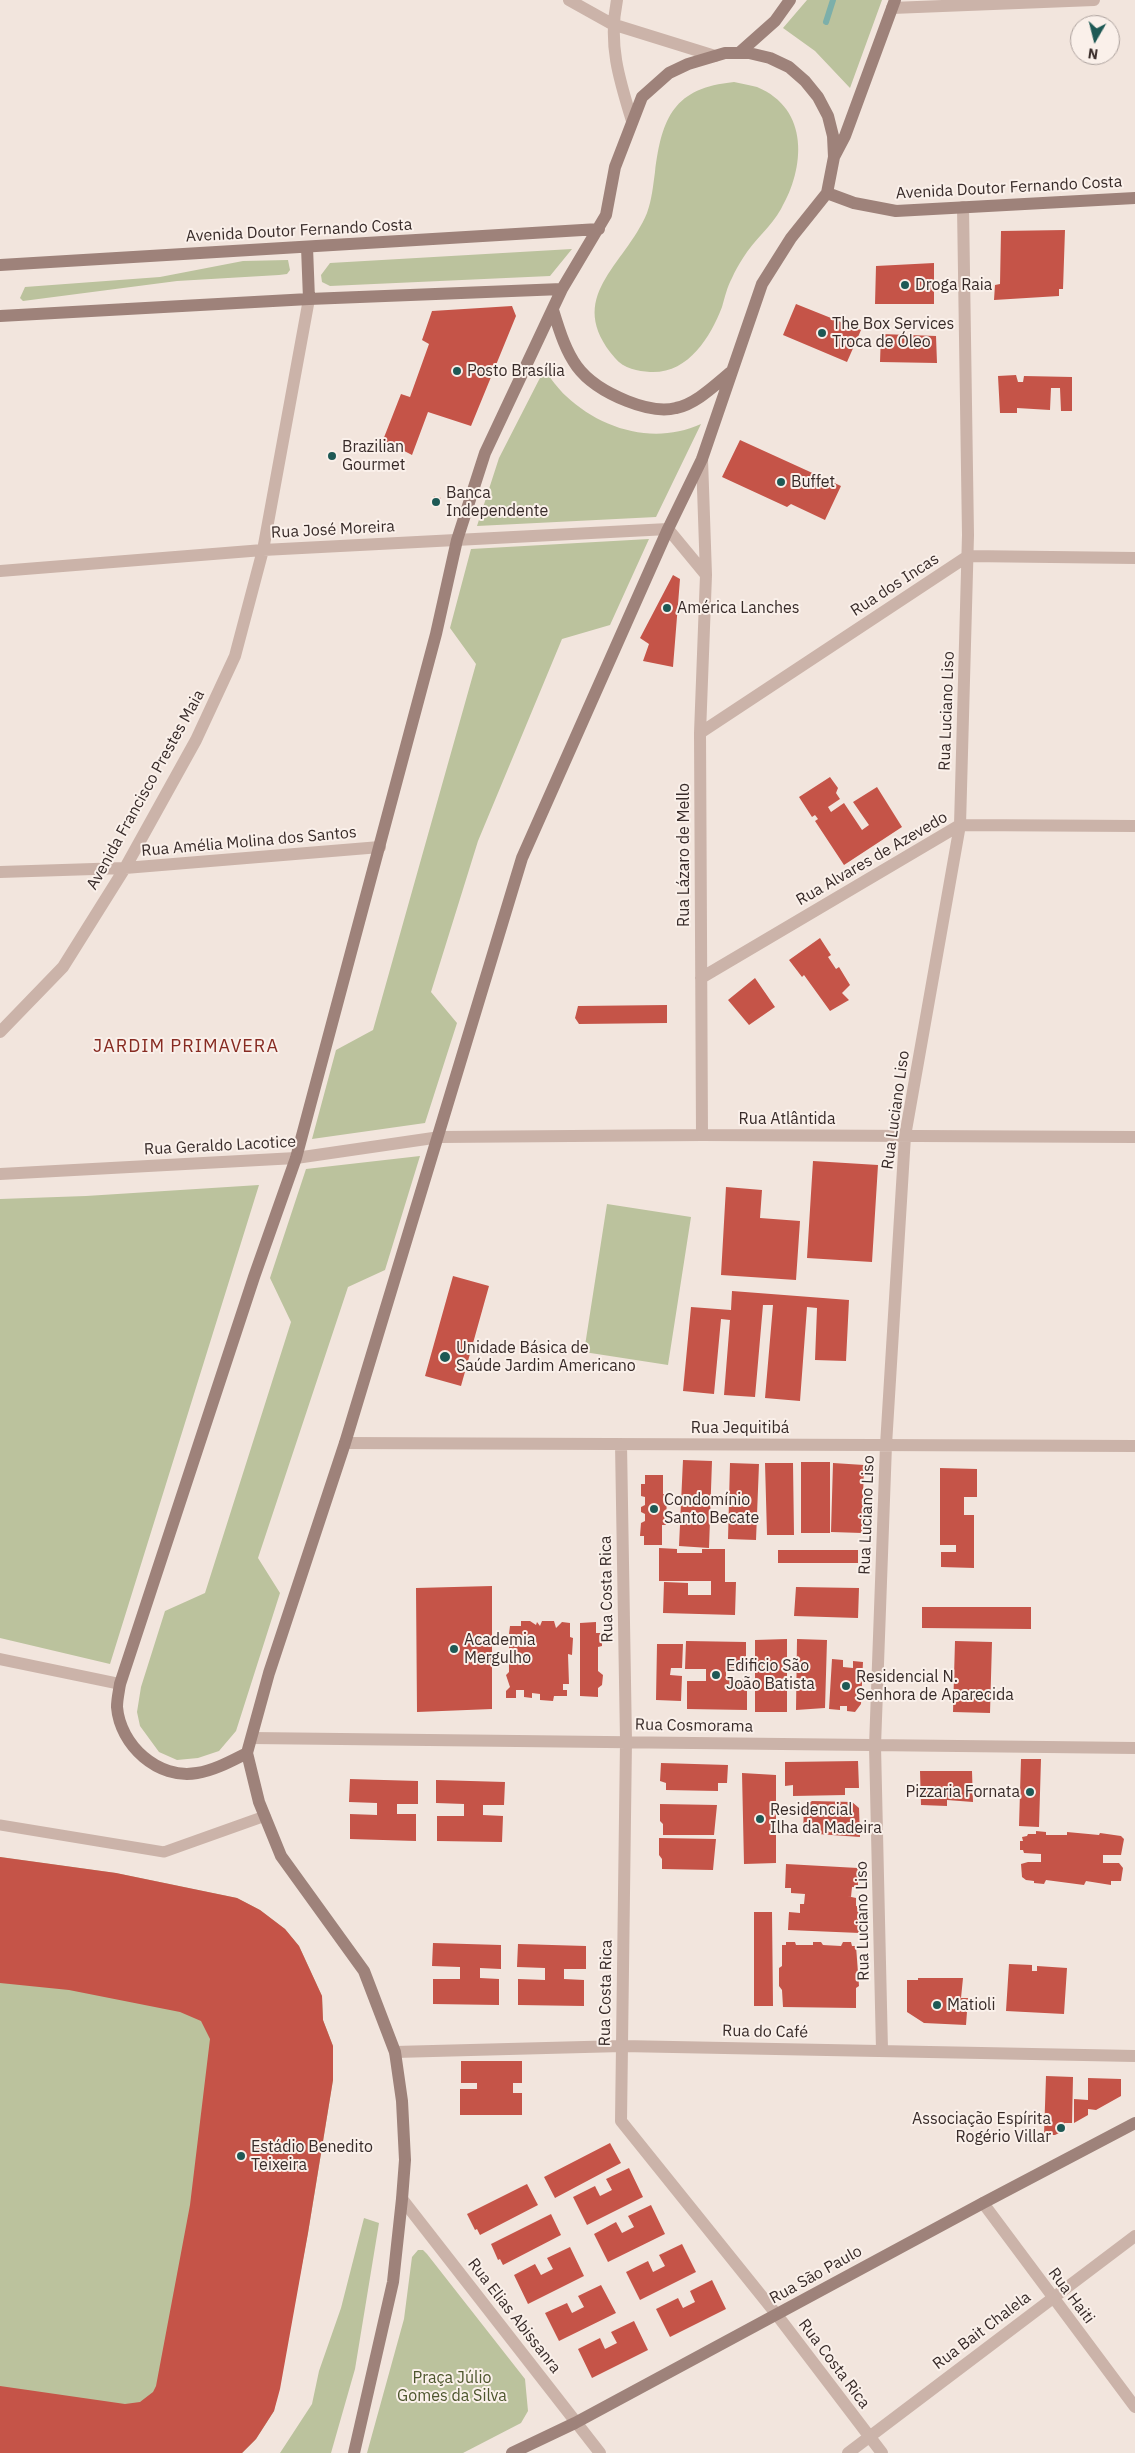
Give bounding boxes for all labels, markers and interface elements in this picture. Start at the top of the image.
north arrow [1070,15,1120,65]
text: N [1087,44,1099,63]
street label: Avenida Doutor Fernando Costa [895,172,1123,204]
street label: Avenida Doutor Fernando Costa [185,215,413,247]
place label: Droga Raia [915,275,992,295]
marker: Droga Raia [899,279,911,291]
place label: The Box Services Troca de Óleo [832,314,954,352]
marker: The Box Services Troca de Óleo [816,327,828,339]
place label: Posto Brasília [467,361,565,381]
marker: Posto Brasília [451,365,463,377]
place label: Brazilian Gourmet [342,437,405,475]
marker: Brazilian Gourmet [326,450,338,462]
place label: Buffet [791,472,835,492]
marker: Buffet [775,476,787,488]
place label: Banca Independente [446,483,548,521]
marker: Banca Independente [430,496,442,508]
street label: Rua José Moreira [271,517,395,543]
street label: Rua dos Incas [847,549,943,621]
place label: América Lanches [677,598,800,618]
marker: América Lanches [661,602,673,614]
street label: Rua Luciano Liso [935,651,959,771]
street label: Avenida Francisco Prestes Maia [83,687,209,893]
street label: Rua Lázaro de Mello [674,783,694,927]
street label: Rua Alvares de Azevedo [793,808,951,910]
street label: Rua Amélia Molina dos Santos [141,823,357,861]
district label: JARDIM PRIMAVERA [91,1036,281,1058]
street label: Rua Luciano Liso [878,1049,914,1171]
street label: Rua Atlântida [739,1109,835,1129]
street label: Rua Geraldo Lacotice [144,1132,296,1160]
place label: Unidade Básica de Saúde Jardim Americano [456,1338,636,1376]
marker: Unidade Básica de Saúde Jardim Americano [438,1350,452,1364]
street label: Rua Jequitibá [691,1418,789,1438]
street label: Rua Luciano Liso [855,1455,879,1575]
place label: Condomínio Santo Becate [664,1490,759,1528]
marker: Condomínio Santo Becate [648,1503,660,1515]
street label: Rua Costa Rica [596,1535,618,1643]
place label: Academia Mergulho [464,1630,535,1668]
marker: Academia Mergulho [448,1643,460,1655]
place label: Edificio São João Batista [726,1656,815,1694]
place label: Residencial N. Senhora de Aparecida [856,1667,1014,1705]
marker: Edificio São João Batista [710,1669,722,1681]
marker: Residencial N. Senhora de Aparecida [840,1680,852,1692]
street label: Rua Cosmorama [635,1715,753,1737]
place label: Pizzaria Fornata [906,1782,1020,1802]
marker: Pizzaria Fornata [1024,1786,1036,1798]
place label: Residencial Ilha da Madeira [770,1800,882,1838]
marker: Residencial Ilha da Madeira [754,1813,766,1825]
street label: Rua Luciano Liso [852,1861,874,1981]
street label: Rua Costa Rica [595,1939,617,2047]
place label: Matioli [947,1995,995,2015]
marker: Matioli [931,1999,943,2011]
street label: Rua do Café [722,2022,808,2042]
place label: Associação Espírita Rogério Villar [912,2109,1051,2147]
marker: Associação Espírita Rogério Villar [1055,2122,1067,2134]
place label: Estádio Benedito Teixeira [251,2137,373,2175]
marker: Estádio Benedito Teixeira [235,2150,247,2162]
street label: Rua São Paulo [766,2242,866,2308]
street label: Rua Elias Abissanra [463,2255,565,2377]
street label: Rua Haiti [1044,2264,1098,2328]
street label: Rua Bait Chalela [929,2288,1035,2374]
street label: Rua Costa Rica [794,2315,874,2413]
park label: Praça Júlio Gomes da Silva [397,2368,507,2406]

